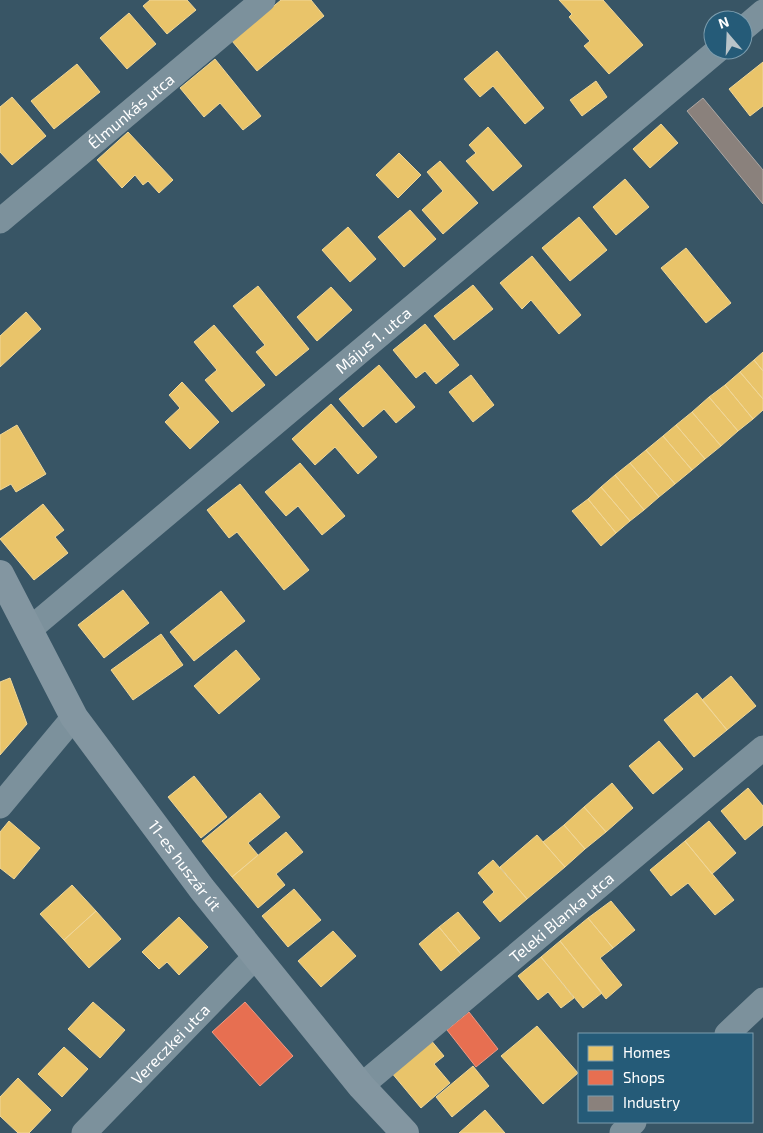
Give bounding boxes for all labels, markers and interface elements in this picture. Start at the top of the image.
north arrow [703,10,753,60]
text: N [716,13,731,32]
street label: Élmunkás utca [84,69,178,152]
street label: Május 1. utca [331,303,415,377]
street label: 11-es huszár út [145,816,225,914]
street label: Teleki Blanka utca [505,868,617,966]
street label: Vereczkei utca [127,1000,213,1088]
legend [578,1033,753,1123]
text: Homes [623,1043,670,1061]
text: Shops [623,1068,665,1086]
text: Industry [623,1093,680,1111]

